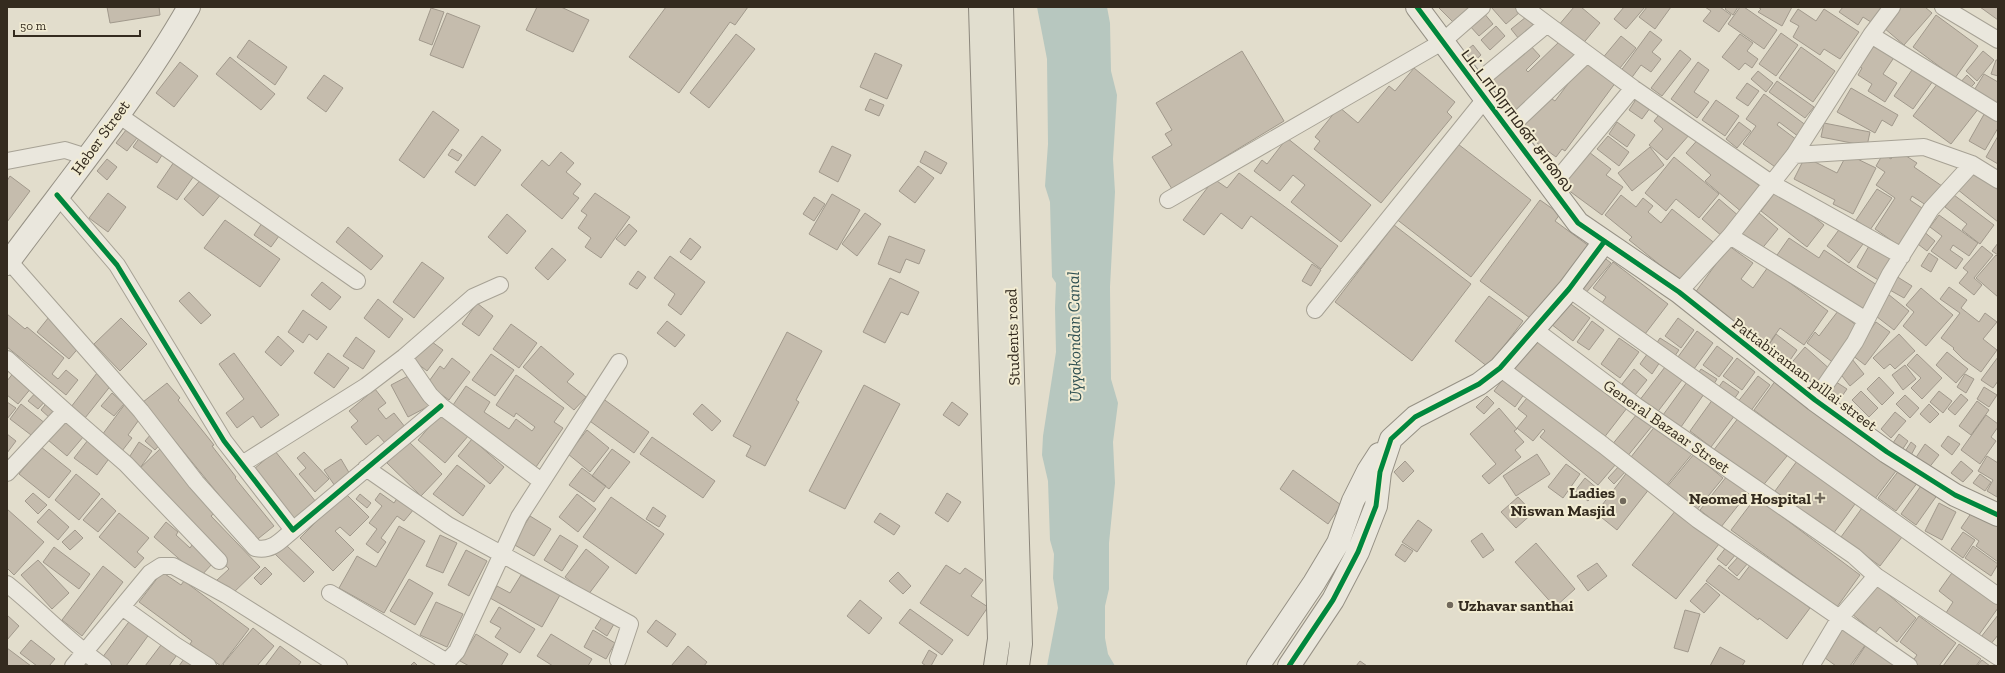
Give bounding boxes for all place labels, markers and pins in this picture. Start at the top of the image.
place label: Ladies Niswan Masjid [1511,483,1615,520]
place label: Neomed Hospital [1689,489,1811,508]
marker: Neomed Hospital [1814,492,1826,504]
marker: Ladies Niswan Masjid [1618,496,1628,506]
place label: Uzhavar santhai [1458,596,1574,615]
marker: Uzhavar santhai [1445,600,1455,610]

